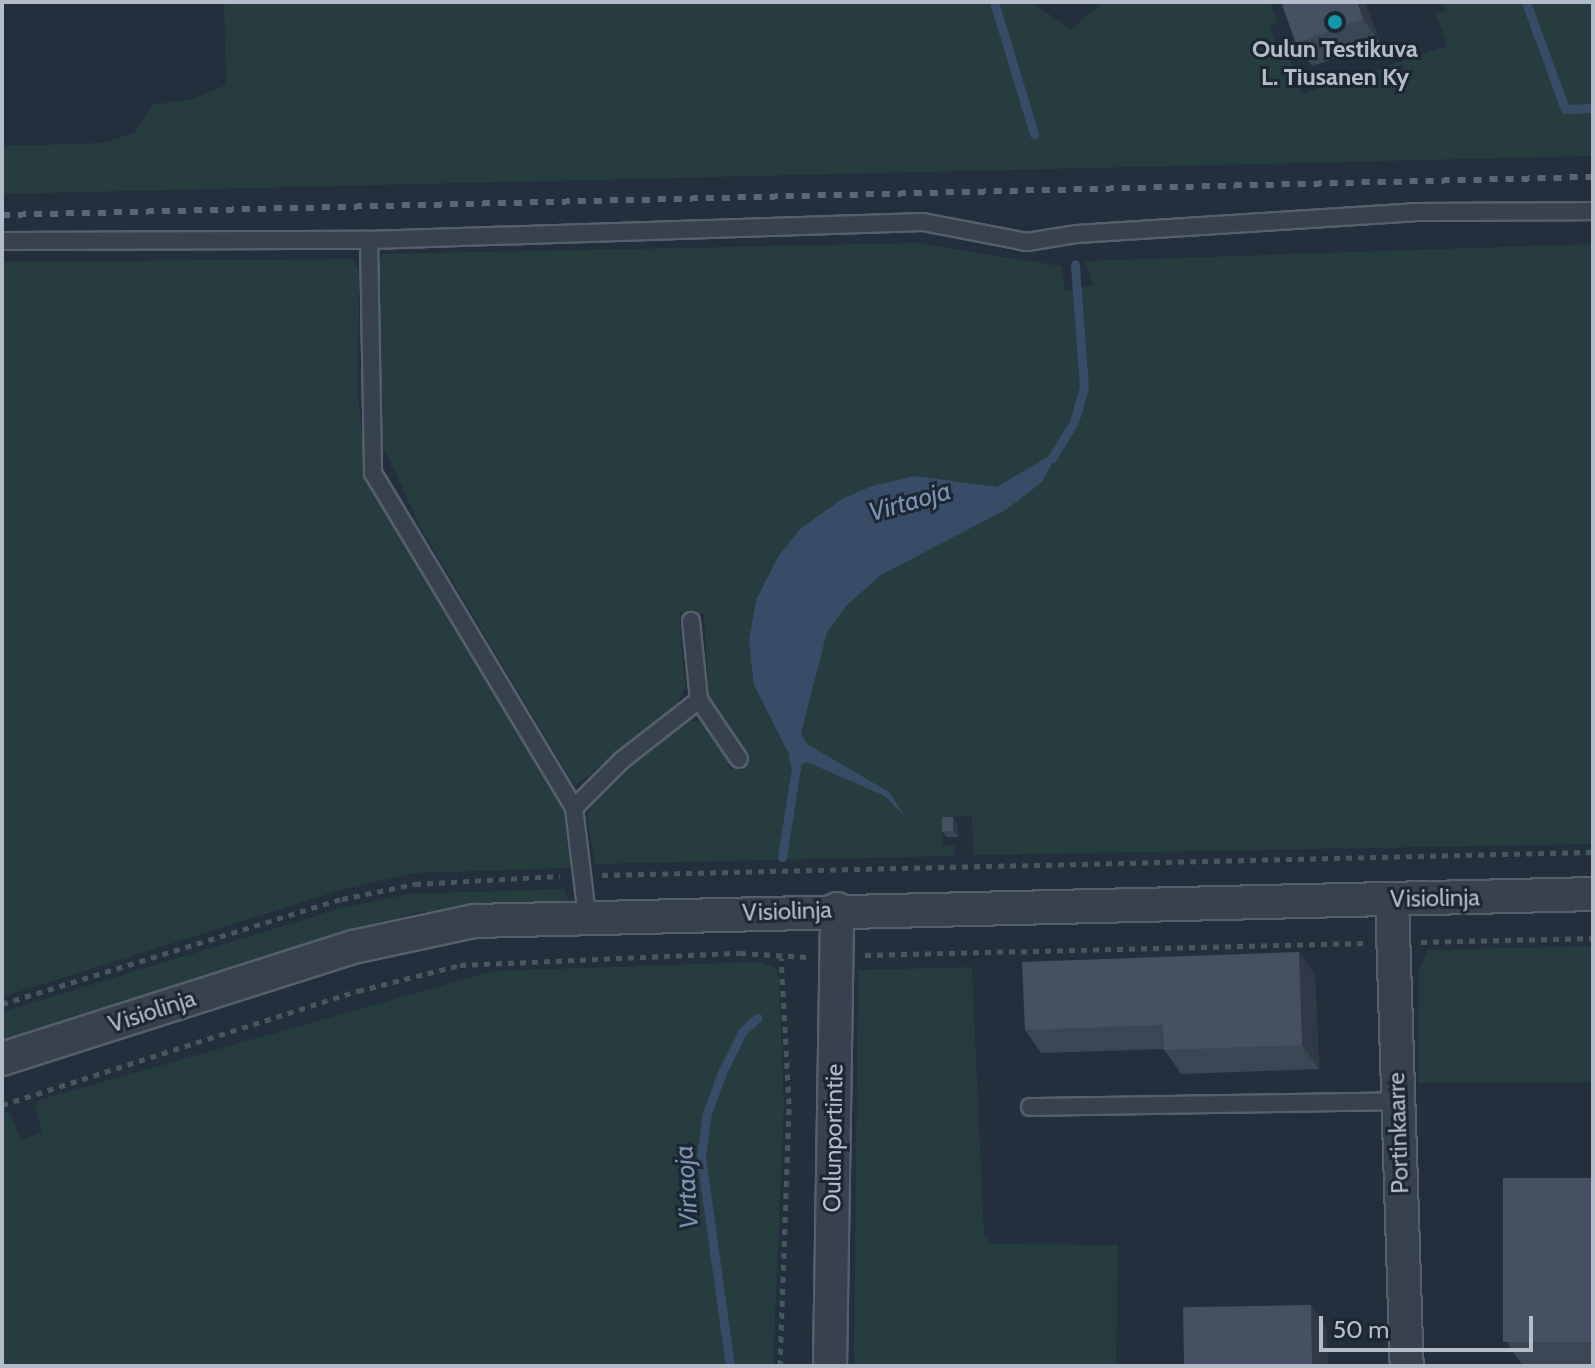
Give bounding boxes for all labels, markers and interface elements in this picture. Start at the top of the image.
marker: Oulun Testikuva L. Tiusanen Ky [1326,13,1344,31]
place label: Oulun Testikuva L. Tiusanen Ky [1252,35,1418,91]
water label: Virtaoja [866,475,954,529]
street label: Visiolinja [1390,883,1480,913]
street label: Visiolinja [742,895,832,927]
street label: Visiolinja [105,983,199,1039]
street label: Oulunportintie [817,1063,849,1213]
street label: Portinkaarre [1381,1072,1415,1194]
water label: Virtaoja [669,1144,705,1230]
scale bar [1323,1300,1537,1350]
text: 50 m [1333,1315,1389,1344]

